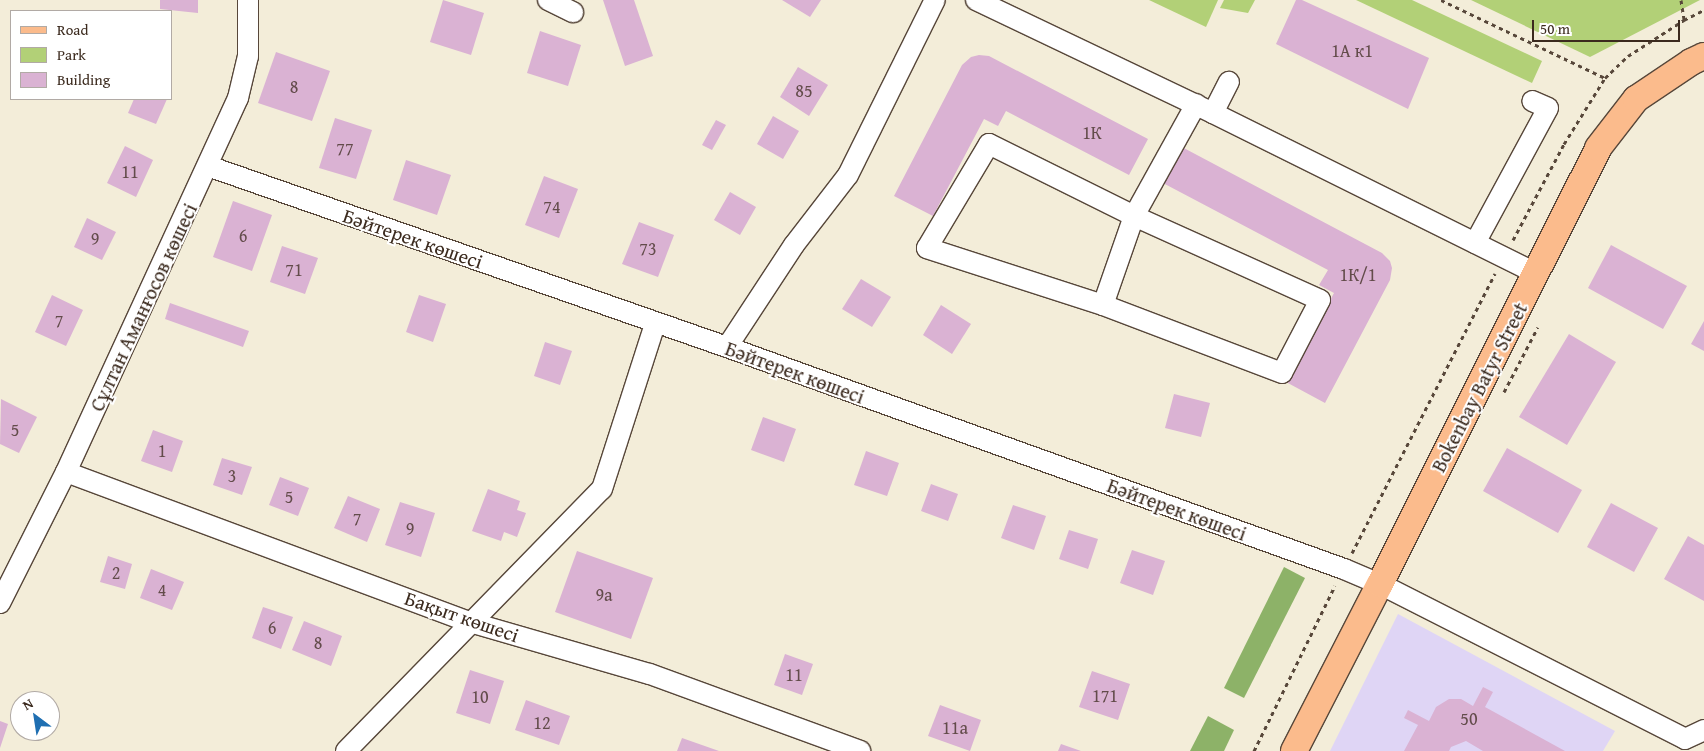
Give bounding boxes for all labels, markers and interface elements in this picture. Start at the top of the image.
legend [10,10,172,100]
scale bar [1534,10,1682,42]
text: 50 m [1540,18,1570,39]
text: Road [57,19,88,40]
house number: 1А к1 [1331,40,1373,62]
text: Park [57,44,86,65]
text: Building [57,69,110,90]
house number: 8 [290,76,298,98]
house number: 85 [795,80,813,102]
house number: 1К [1082,122,1102,144]
house number: 77 [336,138,354,160]
house number: 11 [121,161,139,183]
house number: 74 [543,196,561,218]
street label: Сұлтан Аманғосов көшесі [84,199,202,415]
street label: Бәйтерек көшесі [340,203,486,273]
house number: 6 [239,225,247,247]
house number: 9 [91,228,99,250]
house number: 73 [639,238,657,260]
house number: 71 [285,259,303,281]
house number: 1К/1 [1340,264,1376,286]
street label: Bokenbay Batyr Street [1426,298,1532,476]
house number: 7 [55,310,63,332]
street label: Бәйтерек көшесі [722,336,868,408]
house number: 5 [11,419,19,441]
house number: 1 [158,440,166,462]
house number: 3 [228,465,236,487]
street label: Бәйтерек көшесі [1104,473,1250,545]
house number: 5 [285,486,293,508]
house number: 7 [353,508,361,530]
house number: 9 [406,518,414,540]
house number: 2 [112,562,120,584]
house number: 4 [158,579,166,601]
house number: 9а [595,584,613,606]
street label: Бақыт көшесі [402,585,522,647]
house number: 6 [268,617,276,639]
house number: 8 [314,632,322,654]
house number: 11 [785,664,803,686]
house number: 171 [1092,685,1118,707]
house number: 10 [471,686,489,708]
north arrow [10,691,60,741]
text: N [19,693,37,715]
house number: 50 [1460,708,1478,730]
house number: 12 [533,712,551,734]
house number: 11а [942,717,968,739]

